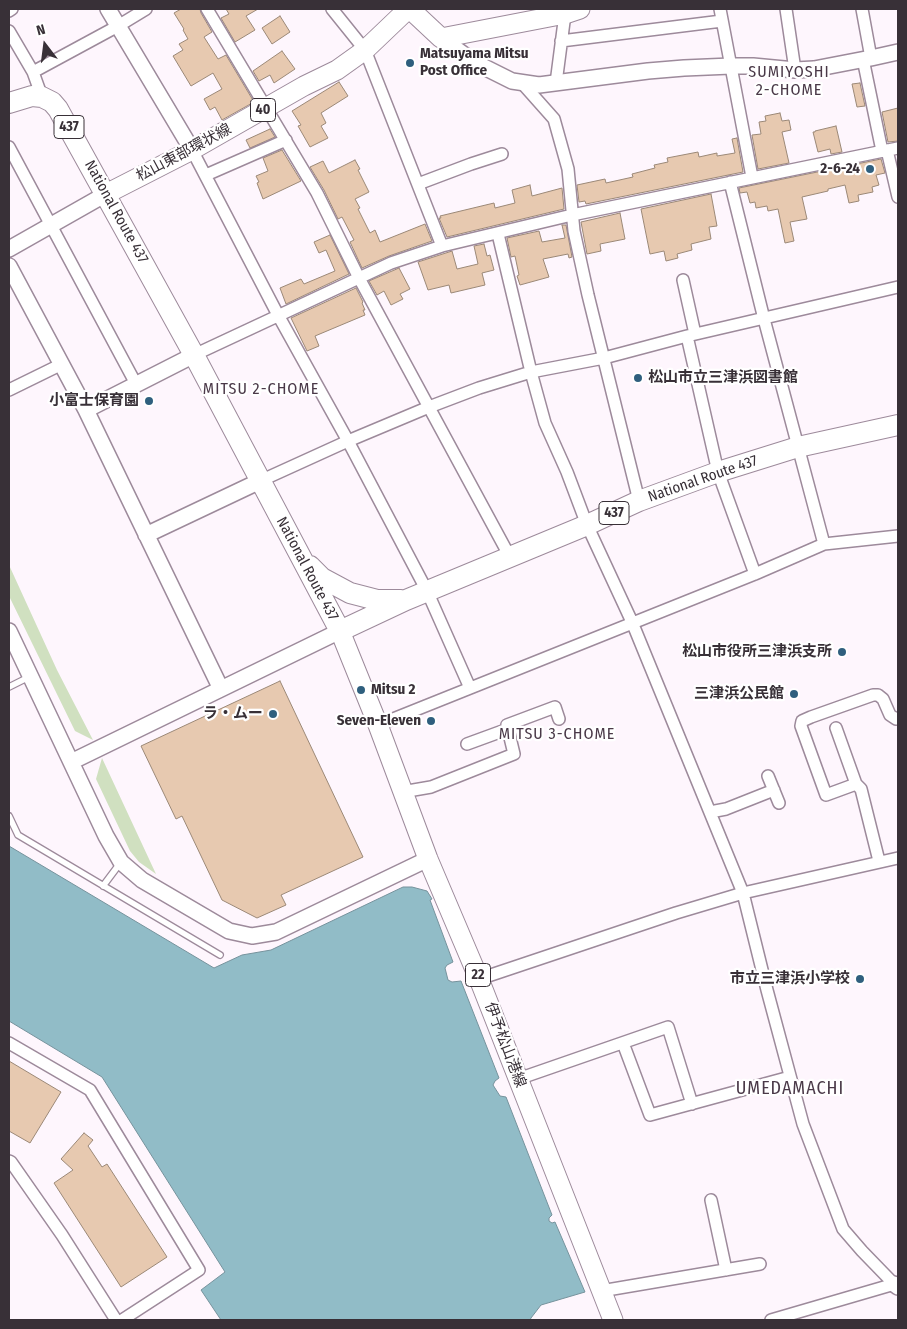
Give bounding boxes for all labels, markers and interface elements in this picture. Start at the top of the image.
north arrow [20,20,70,70]
text: N [35,21,47,39]
place label: Matsuyama Mitsu Post Office [420,45,529,80]
marker: Matsuyama Mitsu Post Office [404,57,416,69]
district label: SUMIYOSHI 2-CHOME [747,63,831,101]
road number: 40 [250,98,276,122]
road number: 437 [54,115,84,138]
street label: 松山東部環状線 [133,120,235,186]
street label: National Route 437 [80,157,152,267]
place label: 2-6-24 [820,160,860,178]
marker: 2-6-24 [864,163,876,175]
place label: 松山市立三津浜図書館 [648,369,798,387]
marker: 松山市立三津浜図書館 [632,372,644,384]
district label: MITSU 2-CHOME [201,380,321,400]
place label: 小富士保育園 [49,392,139,410]
marker: 小富士保育園 [143,395,155,407]
street label: National Route 437 [646,452,760,506]
road number: 437 [599,502,629,524]
street label: National Route 437 [272,514,342,624]
place label: 松山市役所三津浜支所 [682,643,832,661]
marker: 松山市役所三津浜支所 [836,646,848,658]
place label: Mitsu 2 [371,681,415,699]
marker: Mitsu 2 [355,684,367,696]
place label: 三津浜公民館 [694,685,784,703]
marker: 三津浜公民館 [788,688,800,700]
place label: ラ・ムー [203,705,263,723]
marker: ラ・ムー [267,708,279,720]
place label: Seven-Eleven [337,712,421,730]
marker: Seven-Eleven [425,715,437,727]
district label: MITSU 3-CHOME [497,725,617,745]
road number: 22 [466,964,490,986]
place label: 市立三津浜小学校 [730,970,850,988]
marker: 市立三津浜小学校 [854,973,866,985]
street label: 伊予松山港線 [480,1000,530,1090]
district label: UMEDAMACHI [735,1078,845,1100]

